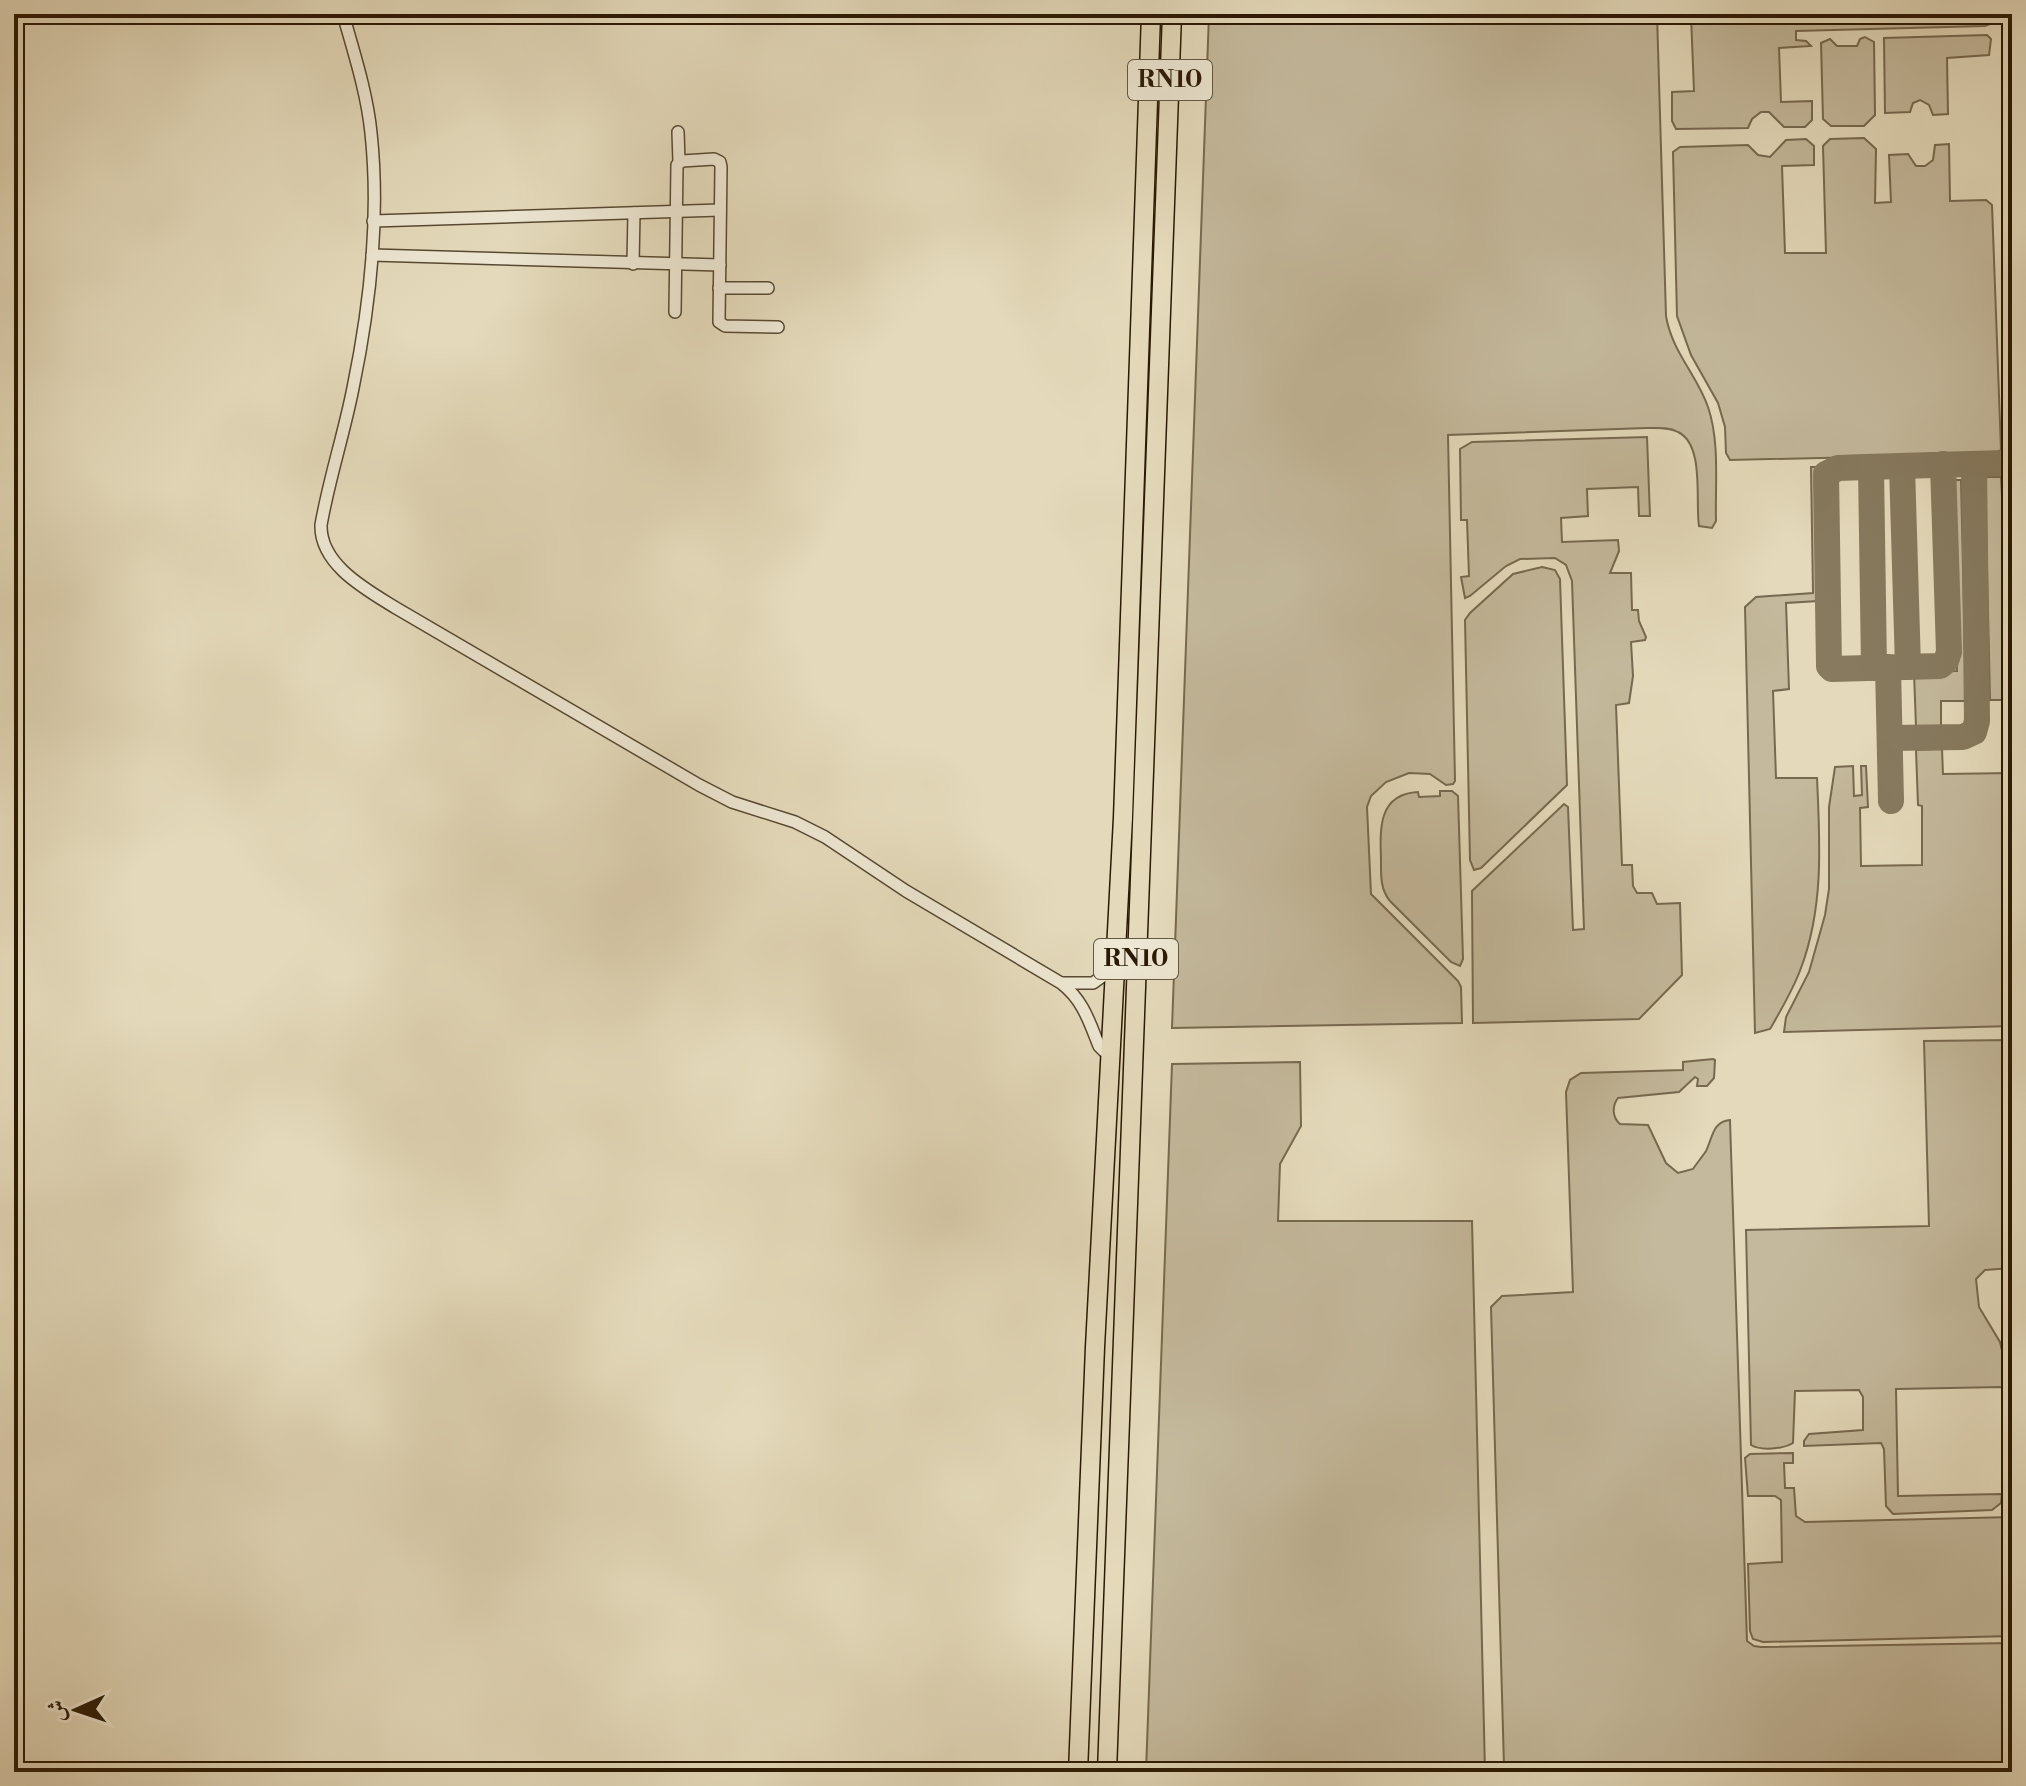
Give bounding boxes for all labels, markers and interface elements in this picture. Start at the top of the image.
road number: RN10 [1128,60,1212,100]
road number: RN10 [1094,939,1178,979]
north arrow [36,1670,116,1750]
text: ش [43,1699,72,1723]

